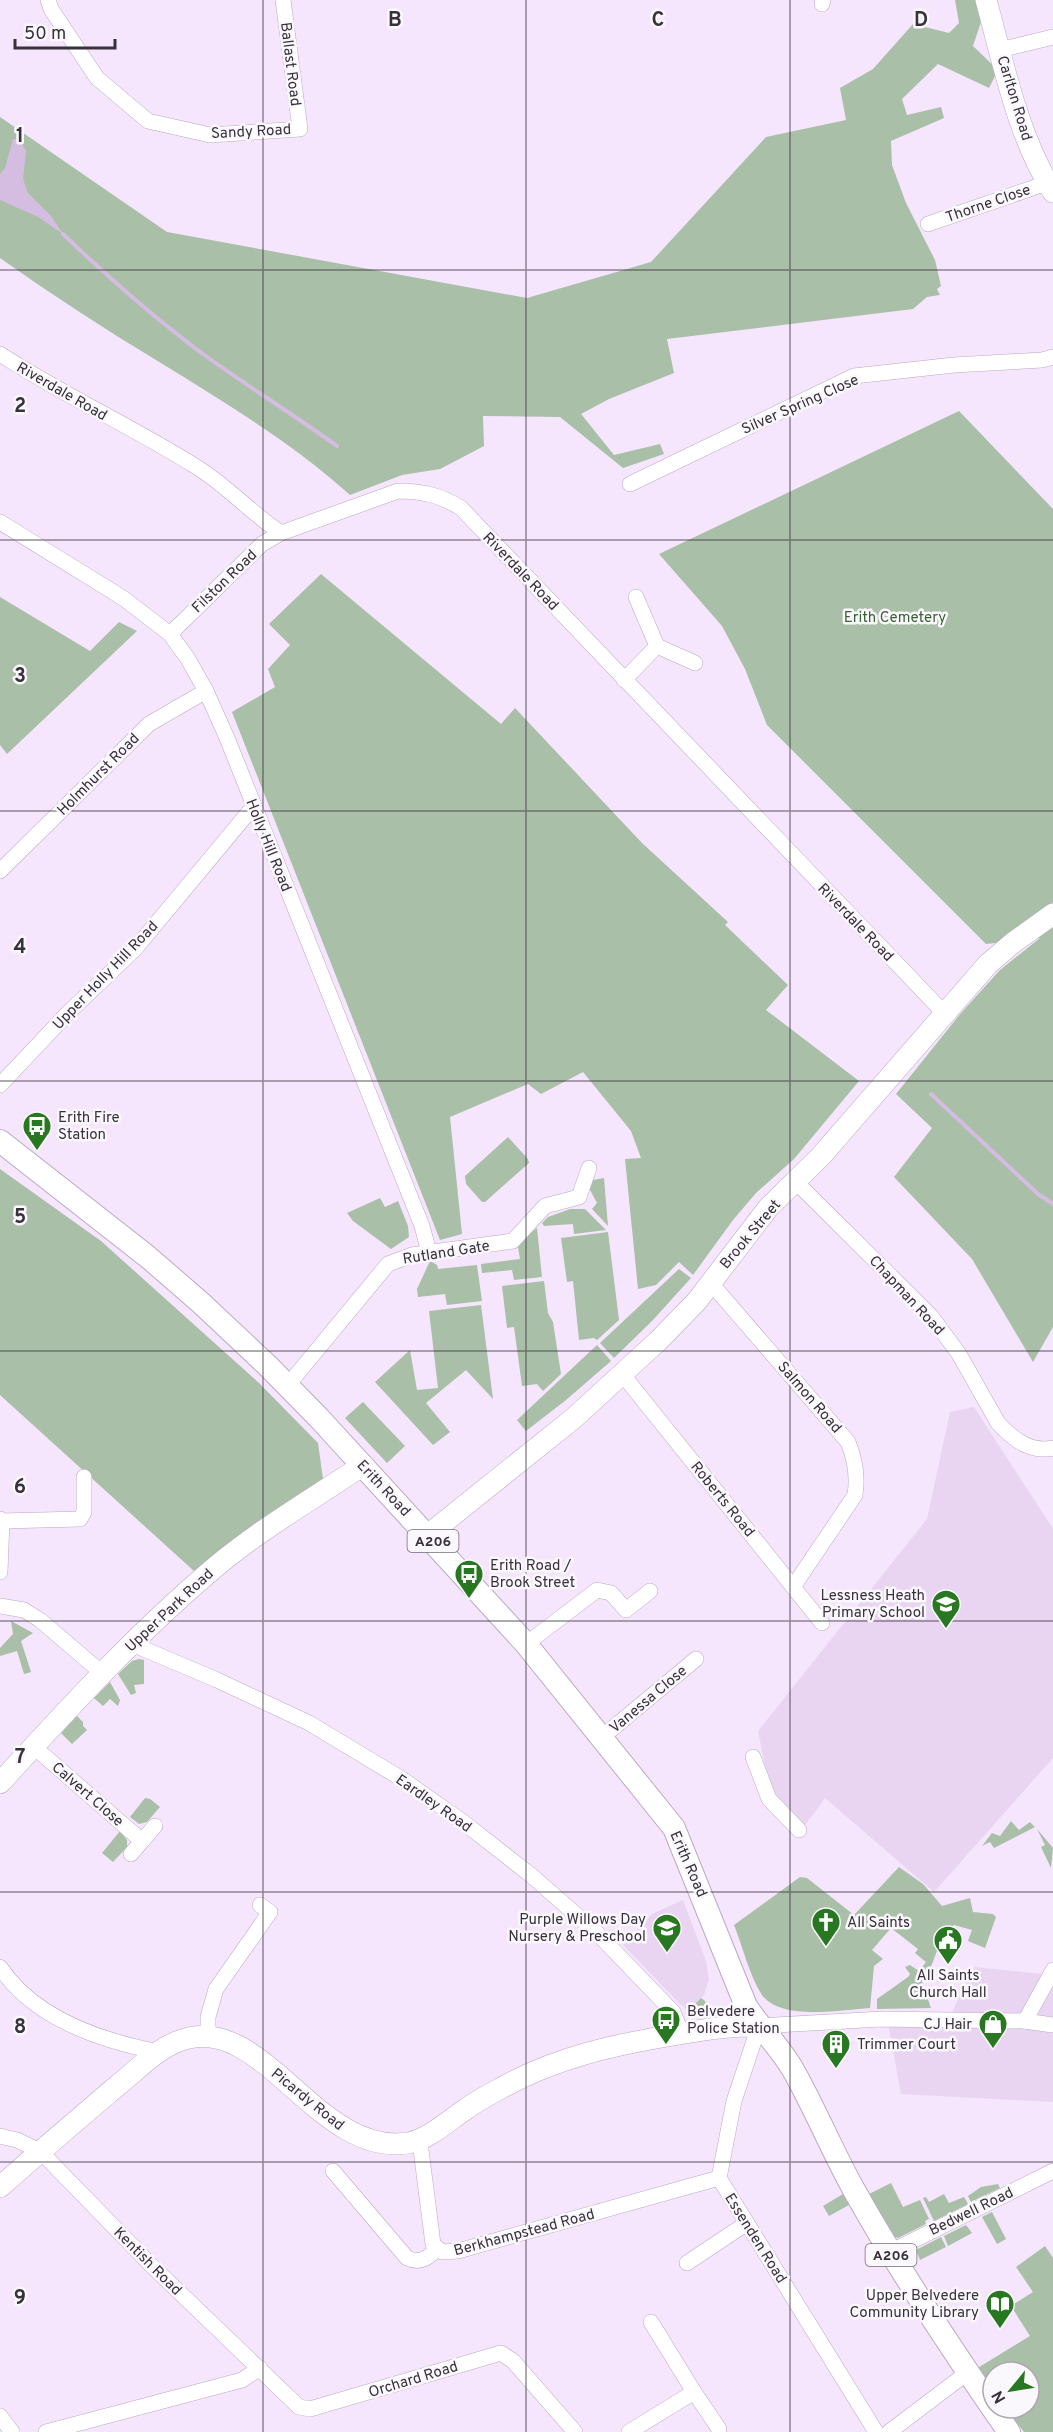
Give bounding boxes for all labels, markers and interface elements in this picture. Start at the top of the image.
text: B [388,8,402,34]
text: C [652,8,664,34]
text: D [914,8,928,34]
scale bar [15,12,116,50]
street label: Ballast Road [275,21,304,107]
text: 50 m [24,23,66,46]
street label: Carlton Road [992,54,1036,143]
street label: Sandy Road [210,121,292,144]
text: 1 [16,124,24,150]
street label: Thorne Close [944,181,1033,228]
street label: Riverdale Road [12,359,110,426]
street label: Silver Spring Close [739,371,862,440]
text: 2 [14,394,26,420]
street label: Riverdale Road [478,529,562,615]
street label: Filston Road [188,546,262,618]
park label: Erith Cemetery [844,609,946,628]
text: 3 [14,664,26,690]
street label: Holmhurst Road [54,730,144,820]
street label: Holly Hill Road [240,796,295,895]
street label: Riverdale Road [813,880,897,966]
street label: Upper Holly Hill Road [49,918,163,1034]
text: 4 [14,935,26,961]
place label: Erith Fire Station [58,1109,120,1145]
bus stop icon: Erith Fire Station [21,1110,53,1152]
street label: Brook Street [717,1196,786,1274]
text: 5 [14,1205,26,1231]
street label: Rutland Gate [401,1237,491,1270]
street label: Chapman Road [864,1252,948,1340]
street label: Salmon Road [773,1358,845,1438]
street label: Erith Road [352,1457,414,1521]
street label: Roberts Road [686,1458,758,1542]
text: 6 [14,1475,26,1501]
road number: A206 [408,1530,458,1552]
place label: Erith Road / Brook Street [490,1557,575,1593]
bus stop icon: Erith Road / Brook Street [453,1558,485,1600]
street label: Upper Park Road [122,1565,218,1657]
place label: Lessness Heath Primary School [820,1587,925,1623]
school or university icon: Lessness Heath Primary School [930,1588,962,1630]
street label: Vanessa Close [606,1662,692,1738]
text: 7 [15,1745,25,1771]
street label: Calvert Close [47,1759,127,1832]
street label: Eardley Road [391,1771,475,1837]
street label: Erith Road [665,1829,711,1901]
church icon: All Saints [810,1906,842,1948]
place label: Purple Willows Day Nursery & Preschool [508,1911,646,1947]
school or university icon: Purple Willows Day Nursery & Preschool [651,1912,683,1954]
place label: All Saints [847,1914,910,1933]
public building icon: All Saints Church Hall [932,1924,964,1966]
place label: All Saints Church Hall [909,1967,987,2003]
place label: Belvedere Police Station [687,2003,780,2039]
bus stop icon: Belvedere Police Station [650,2004,682,2046]
shop icon: CJ Hair [977,2008,1009,2050]
text: 8 [14,2015,26,2041]
place label: CJ Hair [923,2016,972,2035]
building icon: Trimmer Court [820,2028,852,2070]
place label: Trimmer Court [857,2036,956,2055]
street label: Picardy Road [267,2065,348,2135]
street label: Bedwell Road [926,2184,1017,2241]
street label: Essenden Road [719,2190,790,2287]
street label: Berkhampstead Road [452,2206,597,2261]
street label: Kentish Road [109,2224,185,2300]
road number: A206 [866,2244,916,2266]
text: 9 [14,2286,26,2312]
place label: Upper Belvedere Community Library [850,2287,979,2323]
library icon: Upper Belvedere Community Library [984,2288,1016,2330]
street label: Orchard Road [366,2358,461,2403]
north arrow [981,2360,1041,2420]
text: N [988,2387,1011,2406]

